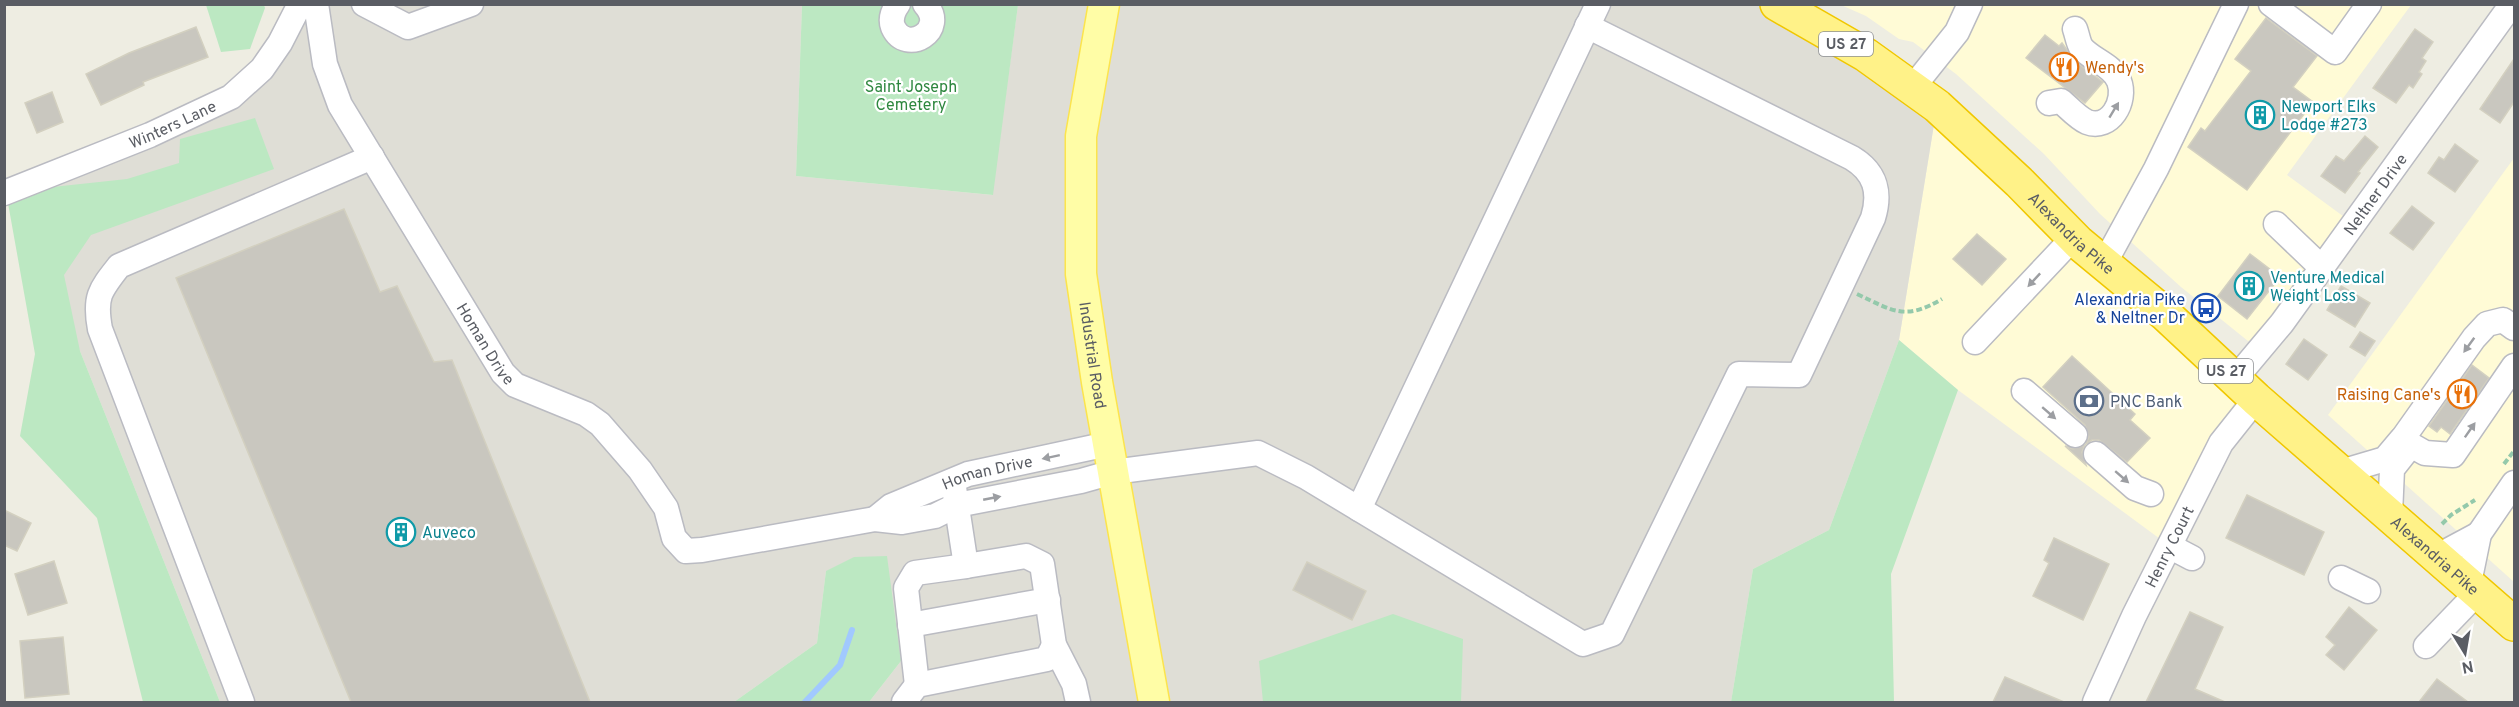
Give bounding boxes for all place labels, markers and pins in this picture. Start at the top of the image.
restaurant icon: Wendy's [2048,51,2080,83]
place label: Wendy's [2085,59,2145,79]
place label: Newport Elks Lodge #273 [2281,98,2376,136]
building icon: Newport Elks Lodge #273 [2244,99,2276,131]
place label: Venture Medical Weight Loss [2270,269,2385,307]
building icon: Venture Medical Weight Loss [2233,270,2265,302]
place label: Alexandria Pike & Neltner Dr [2074,291,2185,329]
bus stop icon: Alexandria Pike & Neltner Dr [2190,292,2222,324]
restaurant icon: Raising Cane's [2446,378,2478,410]
bank icon: PNC Bank [2073,385,2105,417]
place label: Raising Cane's [2337,386,2441,406]
place label: PNC Bank [2110,393,2182,413]
building icon: Auveco [385,516,417,548]
place label: Auveco [422,524,476,544]

